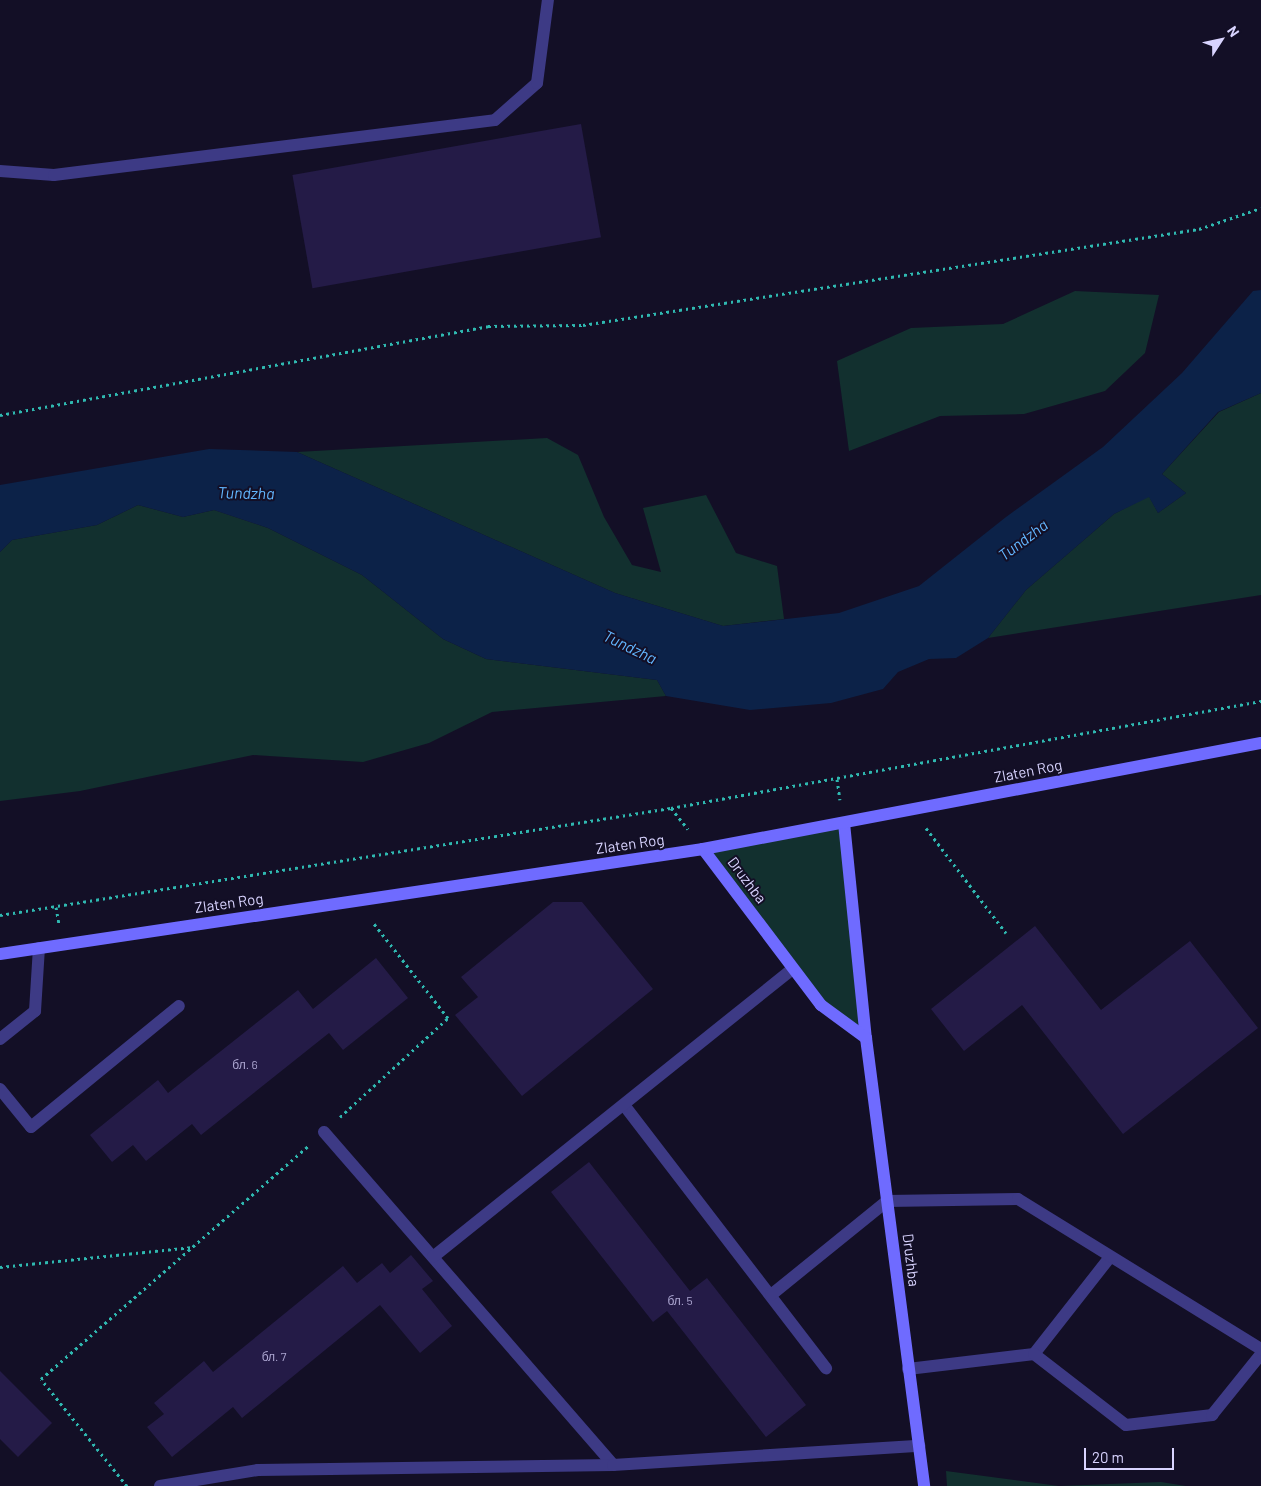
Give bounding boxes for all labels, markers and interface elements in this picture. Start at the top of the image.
north arrow [1196,15,1246,65]
text: N [1224,22,1243,40]
water label: Tundzha [217,483,275,503]
water label: Tundzha [994,515,1052,565]
water label: Tundzha [600,626,660,668]
street label: Zlaten Rog [992,756,1064,786]
street label: Zlaten Rog [595,830,665,858]
street label: Druzhba [724,853,770,907]
street label: Zlaten Rog [194,889,264,917]
house number: бл. 6 [232,1058,258,1072]
street label: Druzhba [899,1232,923,1288]
house number: бл. 5 [667,1294,693,1308]
house number: бл. 7 [262,1350,286,1364]
scale bar [1086,1438,1176,1470]
text: 20 m [1092,1448,1124,1466]

